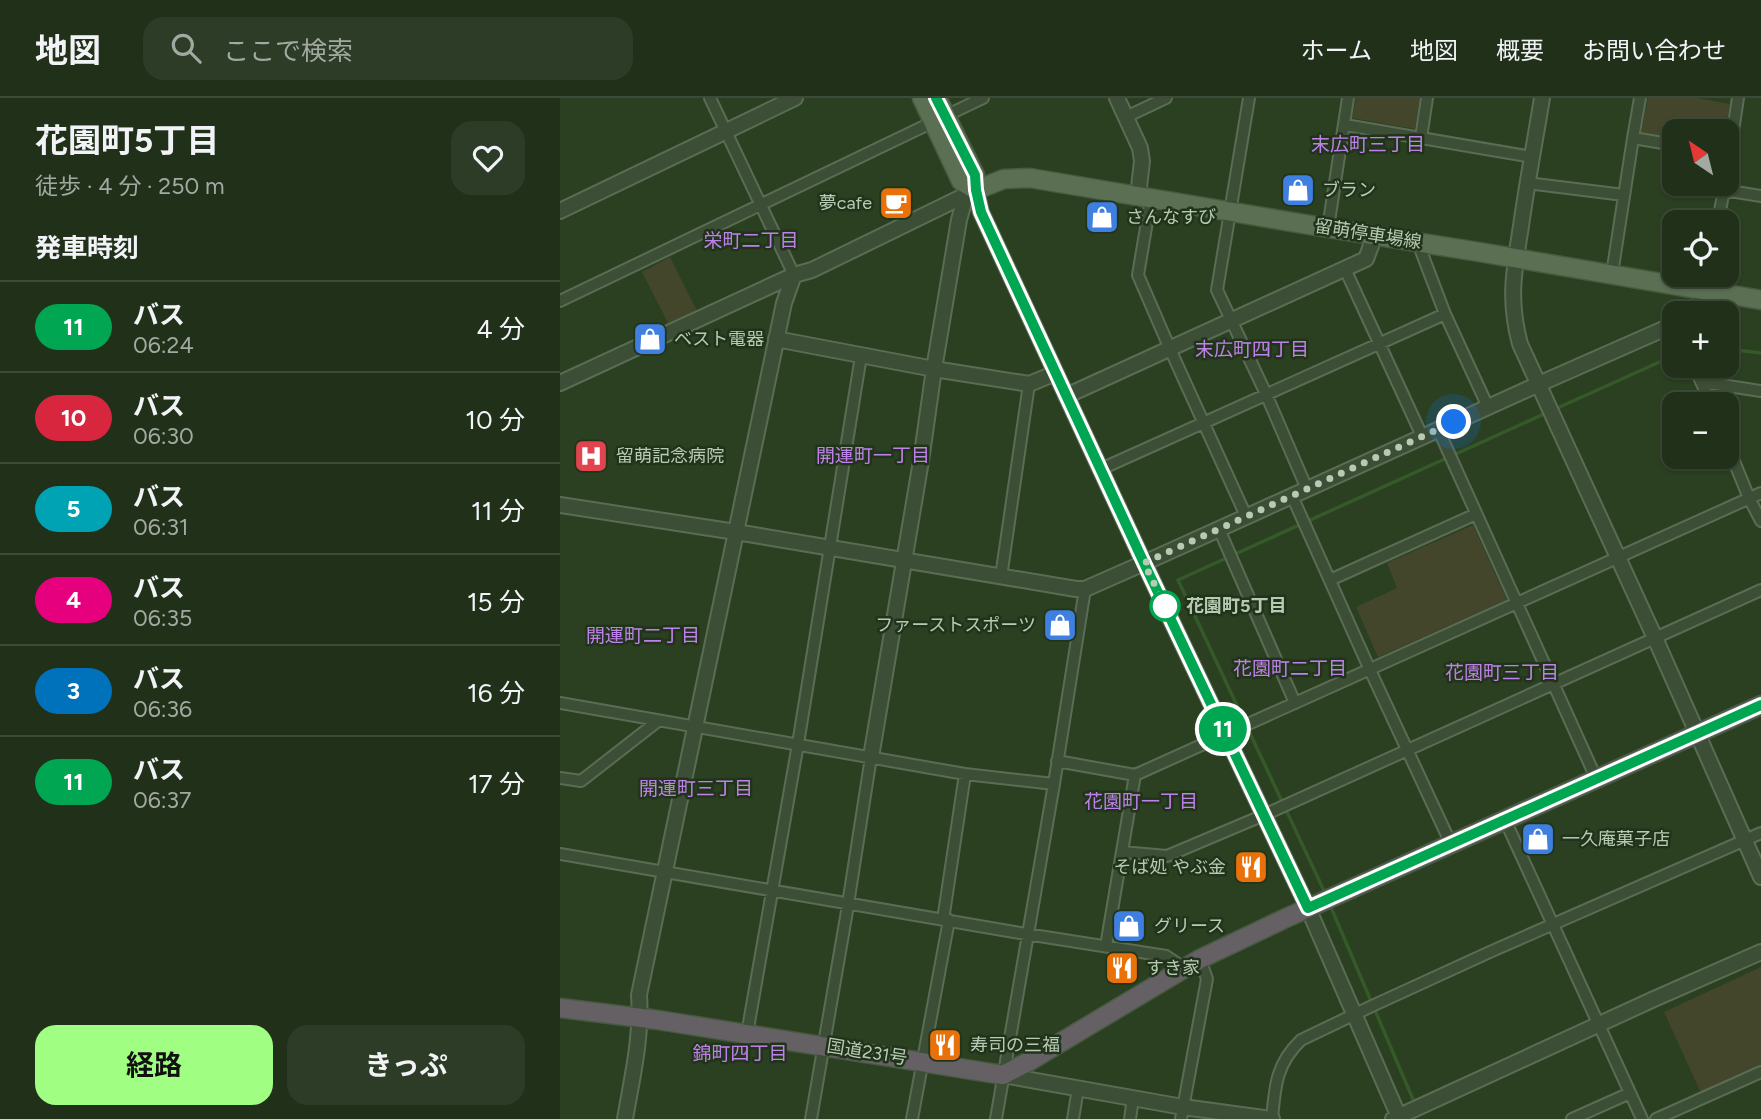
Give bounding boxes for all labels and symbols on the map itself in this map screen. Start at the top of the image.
north arrow [1662,119,1740,196]
district label: 末広町三丁目 [1311,133,1425,156]
shop icon: ブラン [1279,171,1317,209]
place label: ブラン [1322,179,1376,201]
cafe icon: 夢cafe [877,184,915,222]
place label: 夢cafe [819,192,872,214]
shop icon: さんなすび [1083,198,1121,236]
place label: さんなすび [1126,206,1216,228]
street label: 留萌停車場線 [1313,215,1423,253]
district label: 栄町二丁目 [703,229,799,252]
shop icon: ベスト電器 [631,320,669,358]
place label: ベスト電器 [674,328,764,350]
district label: 末広町四丁目 [1195,338,1309,361]
your location [1436,404,1471,439]
hospital icon: 留萌記念病院 [572,437,610,475]
district label: 開運町一丁目 [816,444,930,467]
place label: 留萌記念病院 [616,445,724,467]
marker: 花園町5丁目 [1150,591,1180,621]
place label: 花園町5丁目 [1186,595,1286,617]
shop icon: ファーストスポーツ [1041,606,1079,644]
place label: ファーストスポーツ [875,614,1036,636]
district label: 開運町二丁目 [586,624,700,647]
district label: 花園町二丁目 [1233,657,1347,680]
district label: 花園町三丁目 [1445,661,1559,684]
line badge: 11 [1192,706,1254,752]
district label: 開運町三丁目 [639,777,753,800]
district label: 花園町一丁目 [1084,790,1198,813]
shop icon: 一久庵菓子店 [1519,820,1557,858]
place label: 一久庵菓子店 [1562,828,1670,850]
restaurant icon: そば処 やぶ金 [1232,848,1270,886]
place label: そば処 やぶ金 [1114,856,1226,878]
shop icon: グリース [1110,907,1148,945]
place label: グリース [1154,915,1225,937]
restaurant icon: すき家 [1103,949,1141,987]
place label: すき家 [1146,957,1200,979]
restaurant icon: 寿司の三福 [926,1026,964,1064]
place label: 寿司の三福 [970,1034,1060,1056]
street label: 国道231号 [825,1035,909,1069]
district label: 錦町四丁目 [692,1042,788,1065]

